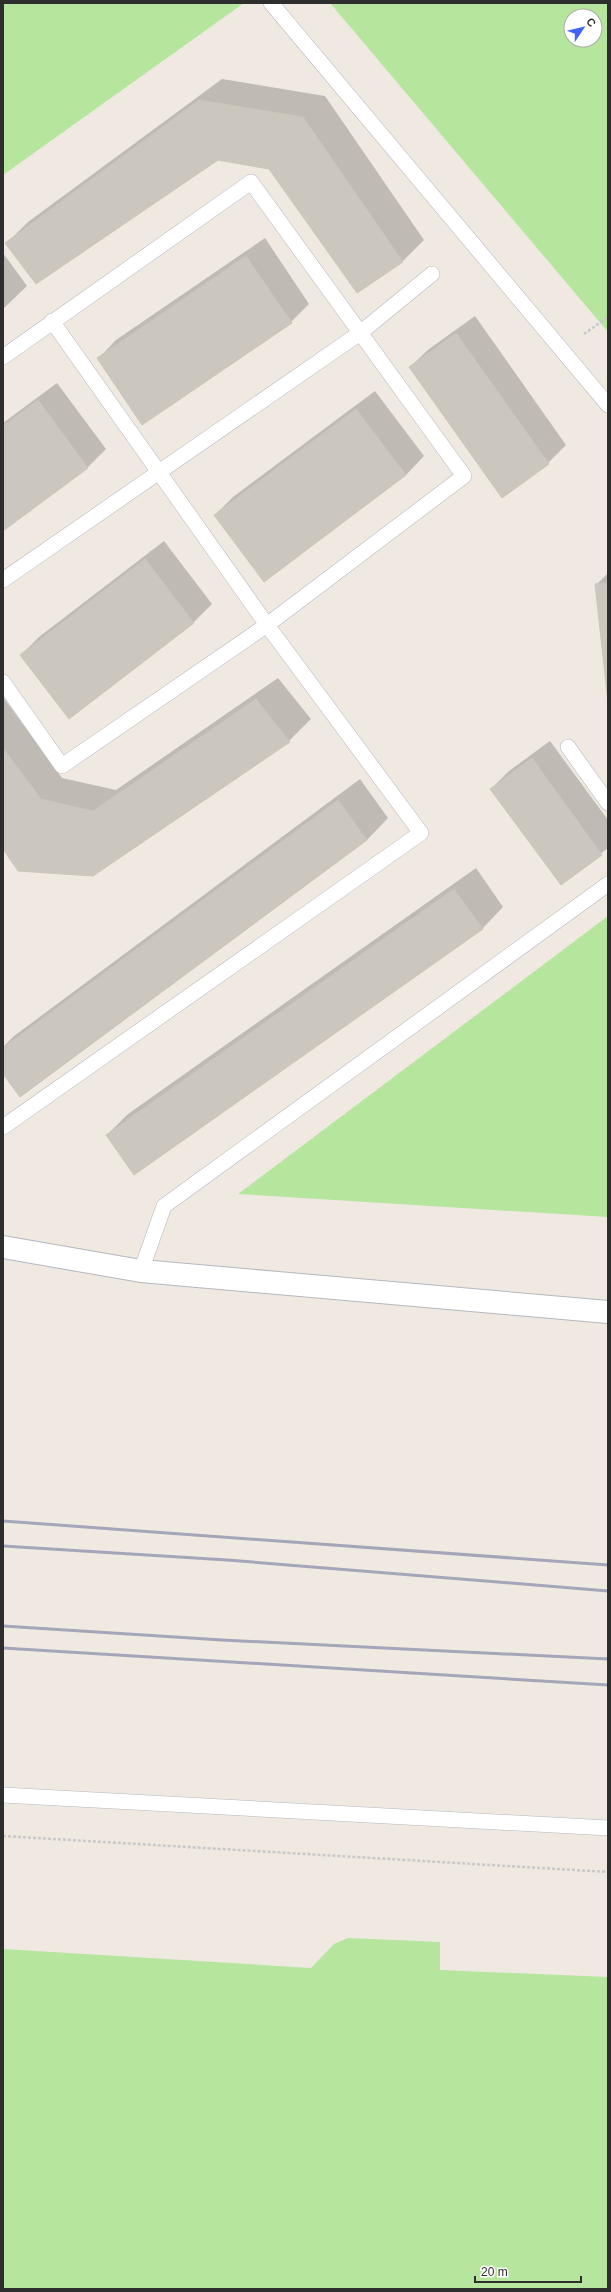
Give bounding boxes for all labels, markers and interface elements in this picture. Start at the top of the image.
north arrow [563,8,603,48]
text: С [584,16,598,29]
scale bar [475,2258,581,2284]
text: 20 m [481,2265,508,2279]

